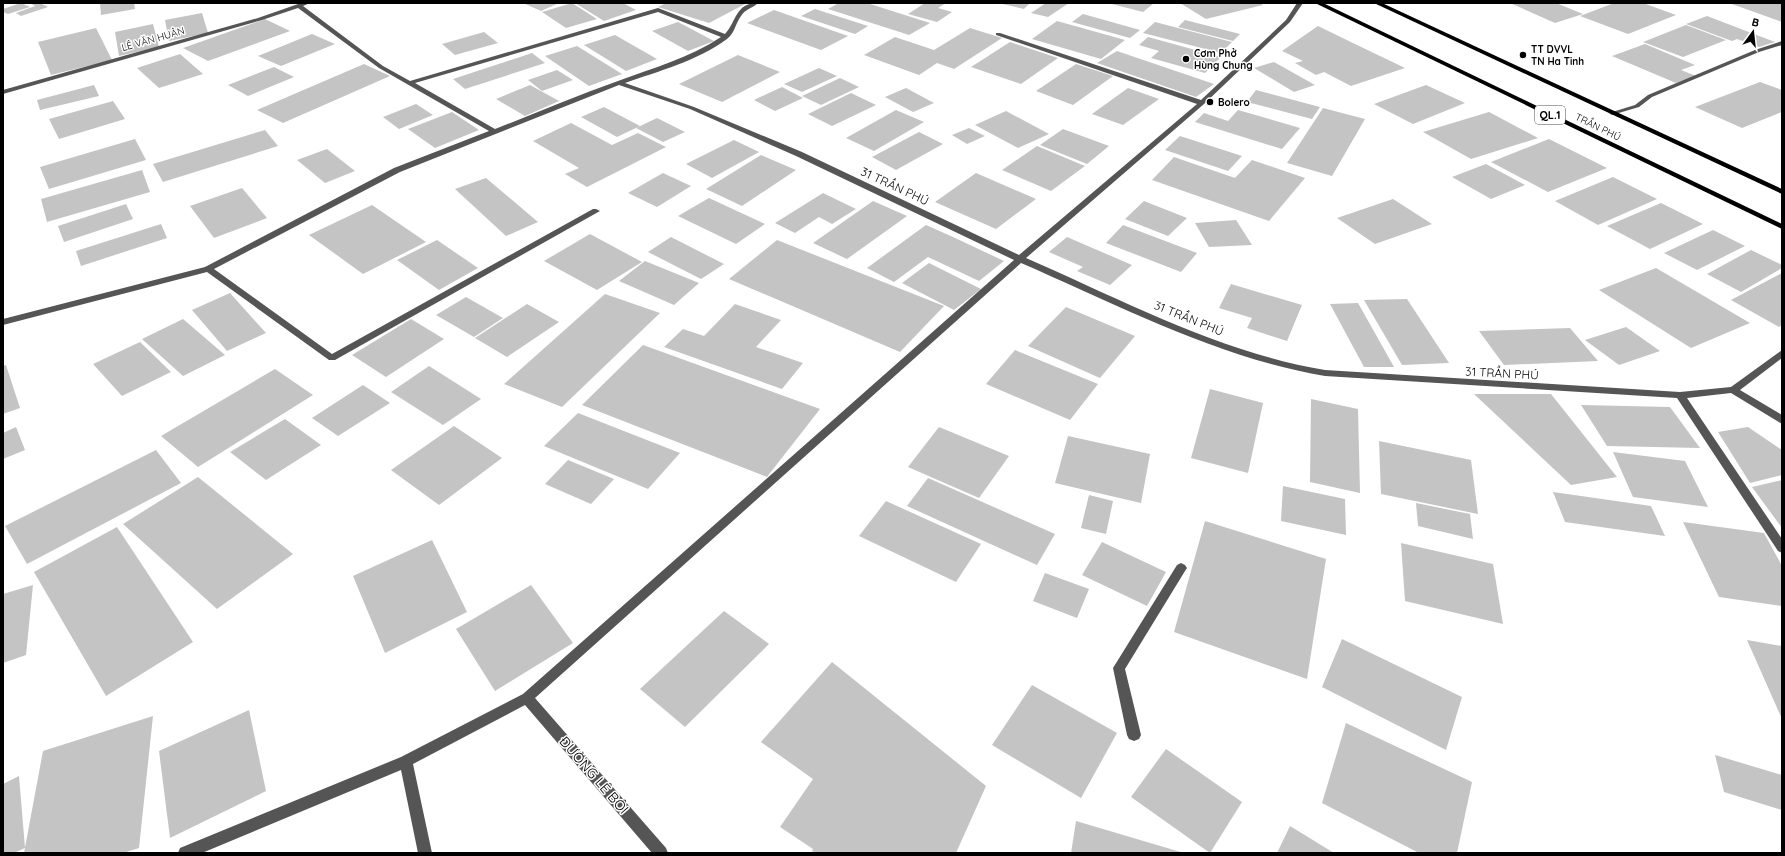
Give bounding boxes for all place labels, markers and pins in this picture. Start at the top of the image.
place label: TT DVVL TN Ha Tinh [1531,43,1584,68]
place label: Cơm Phở Hùng Chung [1194,47,1253,72]
marker: TT DVVL TN Ha Tinh [1518,50,1528,60]
marker: Cơm Phở Hùng Chung [1181,54,1191,64]
place label: Bolero [1218,96,1250,109]
marker: Bolero [1205,97,1215,107]

